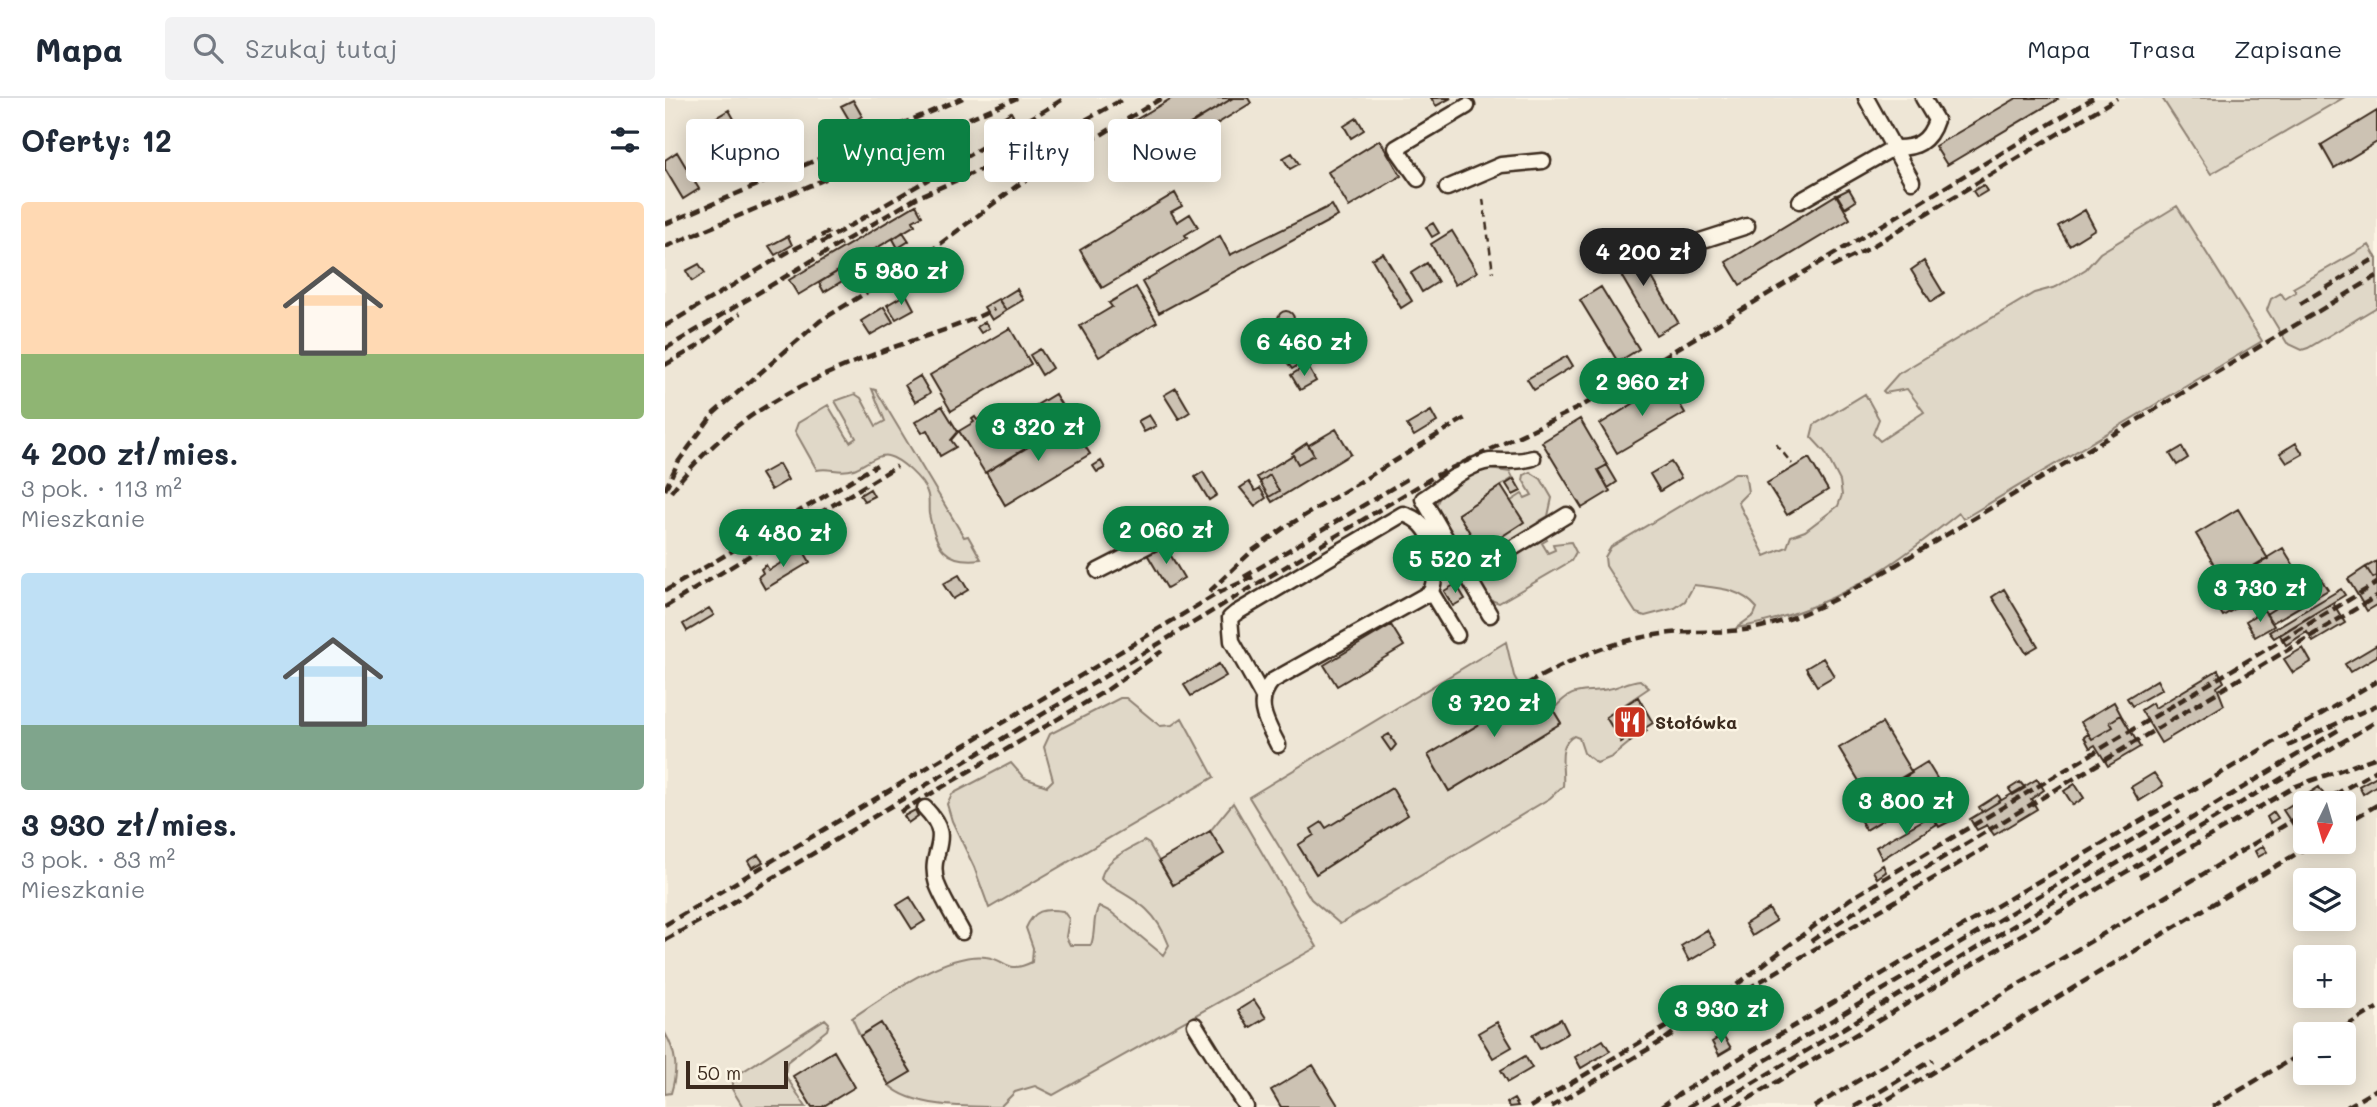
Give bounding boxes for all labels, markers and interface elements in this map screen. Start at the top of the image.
search box [165,17,655,80]
text: Mapa [35,27,123,70]
icon: search [189,29,227,67]
text: Szukaj tutaj [245,31,397,65]
text: Mapa [2027,33,2091,64]
text: Trasa [2129,33,2196,64]
text: Zapisane [2234,33,2342,64]
chip: Kupno [686,119,804,182]
chip: Wynajem [818,119,970,182]
chip: Filtry [984,119,1094,182]
chip: Nowe [1108,119,1221,182]
text: Oferty: 12 [21,120,172,160]
icon: filters [606,121,644,159]
pin: 4 200 zł [1571,228,1715,288]
text: 4 200 zł [1596,236,1690,266]
icon: home [270,248,396,374]
pin: 5 980 zł [829,248,973,307]
text: 5 980 zł [854,255,948,285]
pin: 6 460 zł [1232,318,1376,378]
text: 6 460 zł [1256,326,1352,356]
pin: 2 960 zł [1570,358,1714,418]
text: 2 960 zł [1595,366,1689,396]
pin: 3 320 zł [966,404,1110,463]
text: 3 320 zł [991,411,1085,441]
text: 4 200 zł/mies. [21,433,238,473]
text: 3 pok. · 113 m² [21,473,182,503]
text: Mieszkanie [21,503,145,533]
pin: 2 060 zł [1094,506,1238,566]
pin: 4 480 zł [711,510,855,569]
text: 2 060 zł [1119,514,1213,544]
text: 4 480 zł [735,517,831,547]
pin: 5 520 zł [1383,536,1527,595]
text: 5 520 zł [1409,543,1501,573]
pin: 3 730 zł [2188,564,2332,624]
text: 3 730 zł [2213,572,2307,602]
icon: home [270,619,396,745]
pin: 3 720 zł [1422,680,1566,739]
text: 3 720 zł [1448,687,1540,717]
restaurant icon: Stołówka [1611,703,1649,741]
place label: Stołówka [1655,710,1737,734]
pin: 3 800 zł [1834,778,1978,837]
text: 3 800 zł [1858,785,1954,815]
north arrow [2293,791,2355,854]
map controls [2293,791,2356,1085]
text: 3 930 zł/mies. [21,804,237,844]
text: 3 pok. · 83 m² [21,844,175,874]
button: layers [2293,868,2356,931]
text: Mieszkanie [21,874,145,904]
button: + [2293,945,2356,1008]
pin: 3 930 zł [1649,986,1793,1045]
text: 3 930 zł [1674,993,1768,1023]
button: − [2293,1022,2356,1085]
scale bar [686,1058,787,1090]
text: 50 m [697,1060,741,1085]

